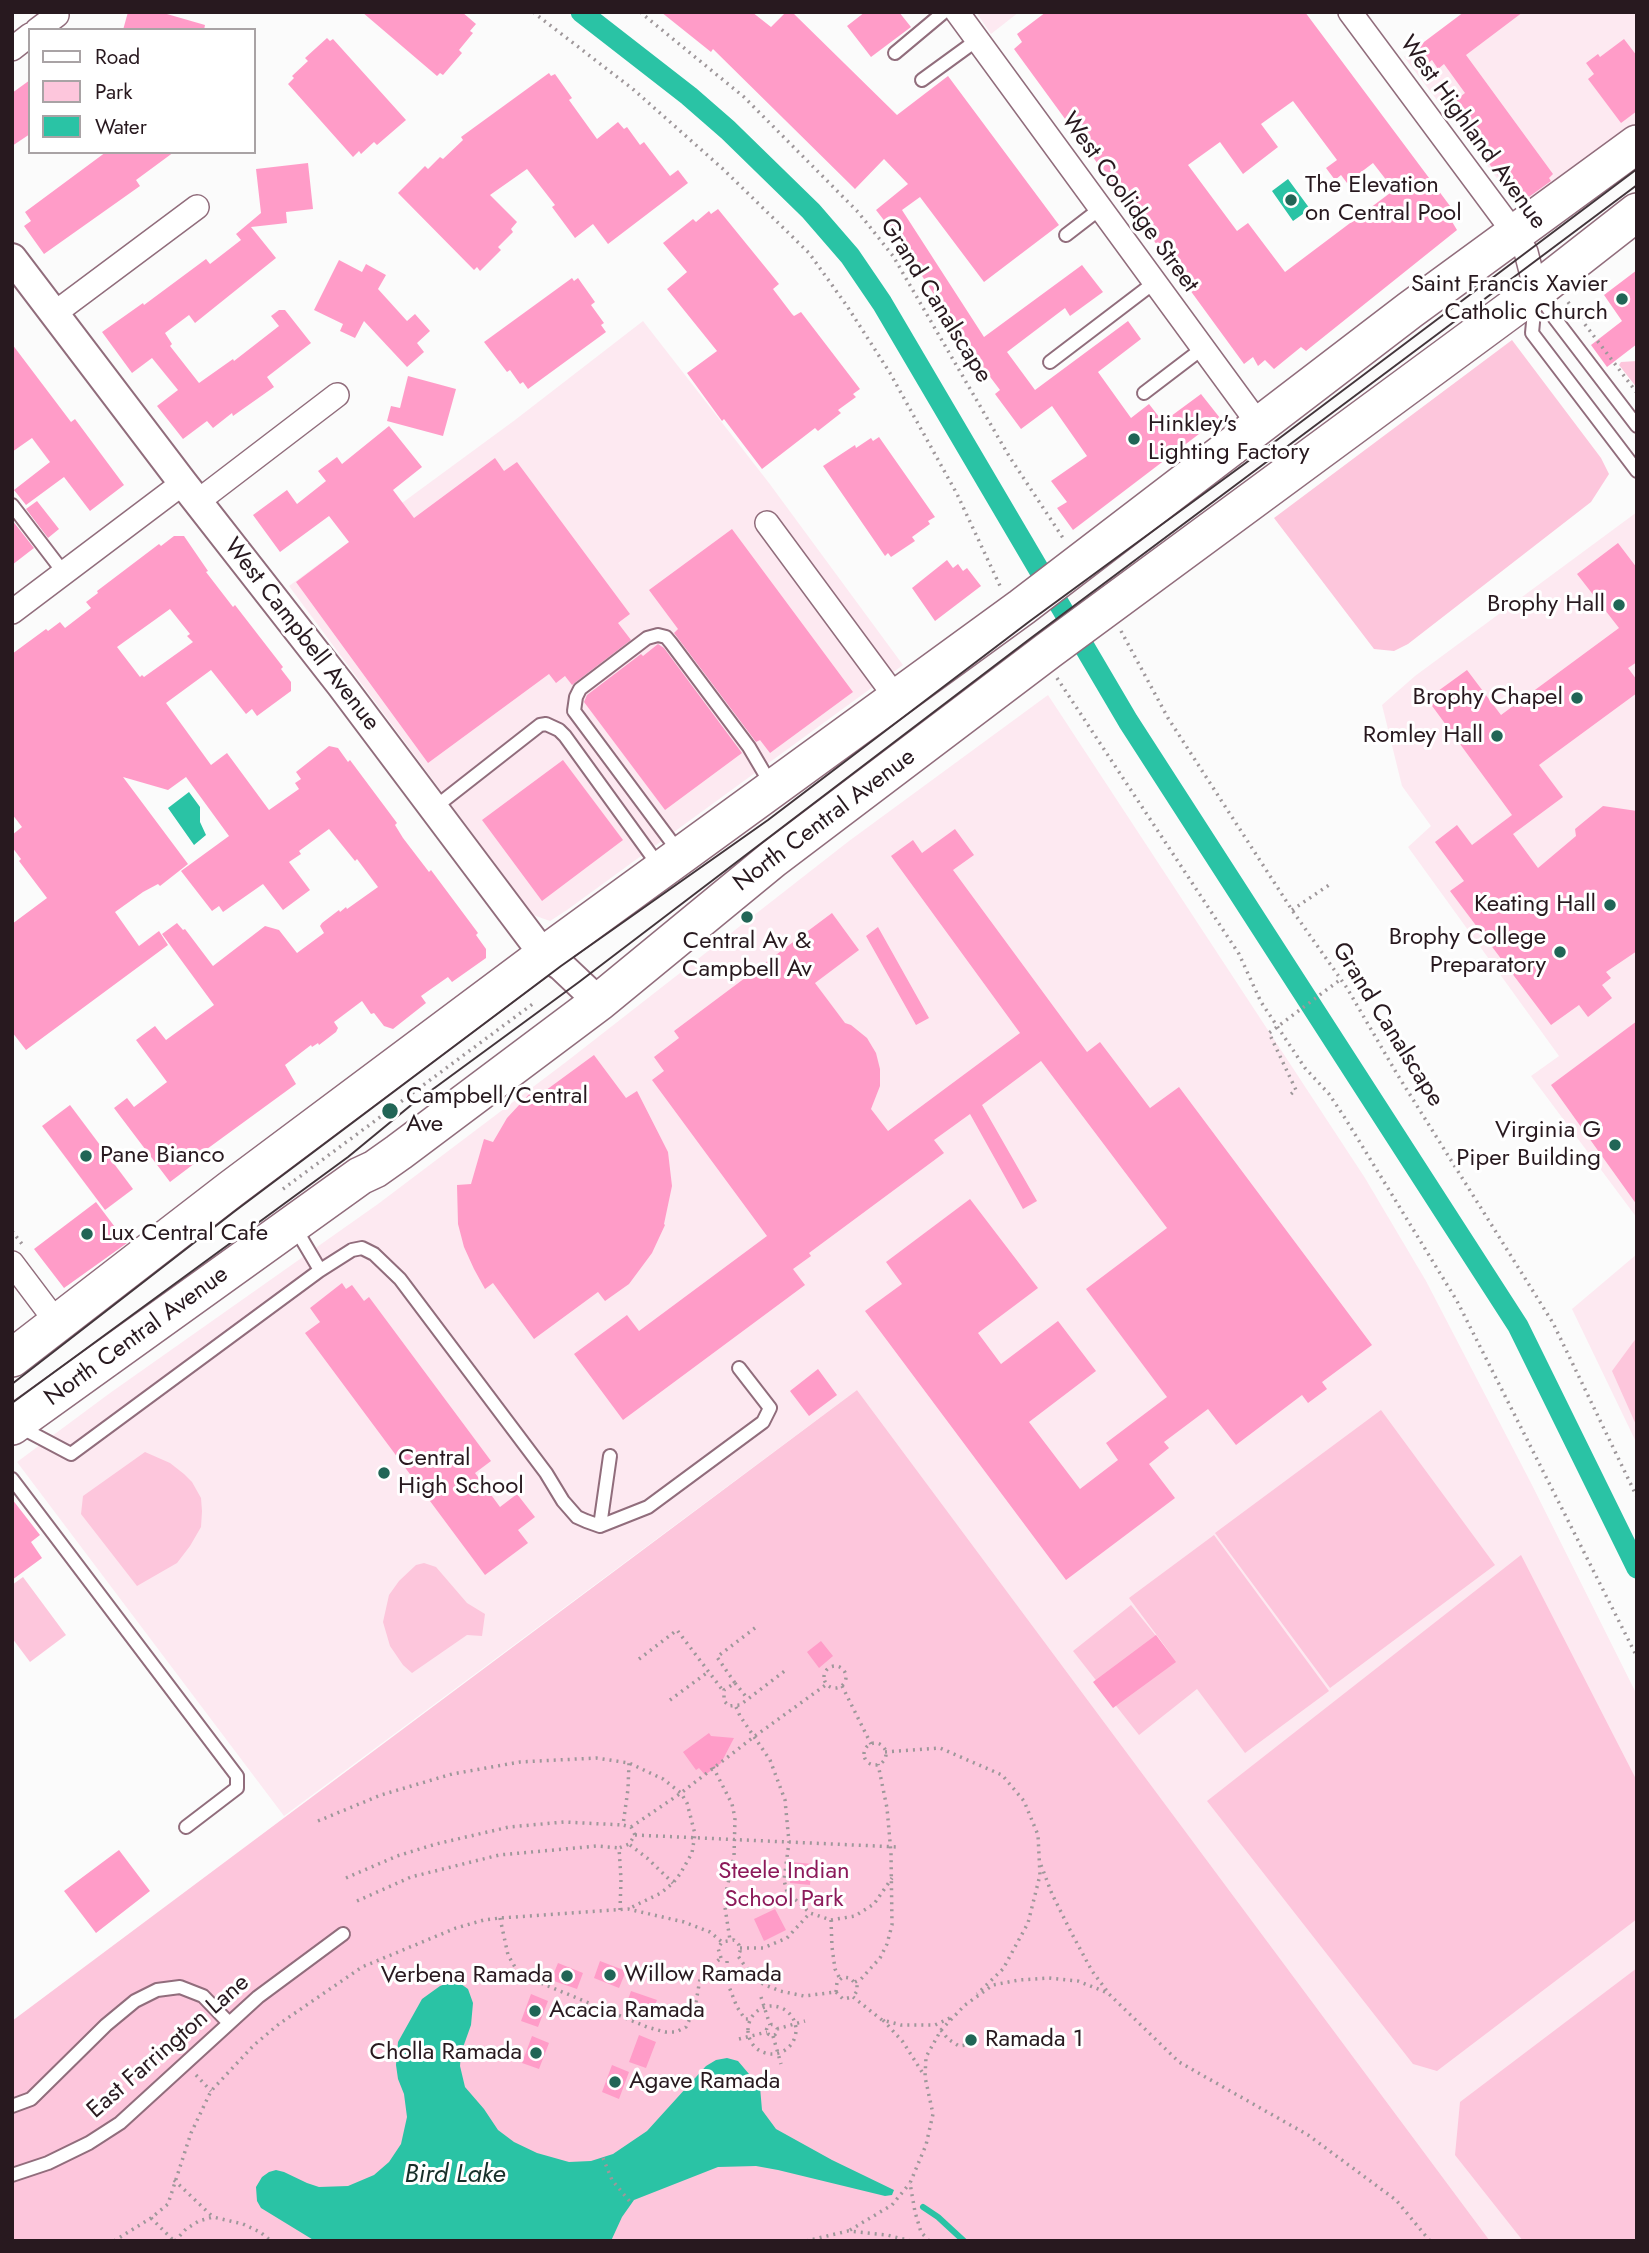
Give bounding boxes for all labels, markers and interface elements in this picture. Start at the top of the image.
legend [28,28,256,154]
street label: West Highland Avenue [1392,31,1552,235]
text: Road [95,42,140,72]
text: Park [95,77,132,107]
street label: West Coolidge Street [1054,107,1204,299]
text: Water [95,112,147,142]
place label: The Elevation on Central Pool [1305,172,1462,228]
marker: The Elevation on Central Pool [1283,192,1299,208]
street label: Grand Canalscape [873,214,997,388]
place label: Saint Francis Xavier Catholic Church [1411,271,1608,327]
marker: Saint Francis Xavier Catholic Church [1614,291,1630,307]
place label: Hinkley's Lighting Factory [1148,411,1309,467]
marker: Hinkley's Lighting Factory [1126,431,1142,447]
street label: West Campbell Avenue [217,533,385,737]
place label: Brophy Hall [1487,591,1605,619]
marker: Brophy Hall [1611,597,1627,613]
place label: Brophy Chapel [1413,684,1563,712]
marker: Brophy Chapel [1569,690,1585,706]
place label: Romley Hall [1363,722,1483,750]
marker: Romley Hall [1489,728,1505,744]
street label: North Central Avenue [729,743,921,899]
place label: Keating Hall [1474,891,1596,919]
marker: Keating Hall [1602,897,1618,913]
marker: Central Av & Campbell Av [739,909,755,925]
place label: Brophy College Preparatory [1389,924,1546,980]
place label: Central Av & Campbell Av [682,928,812,984]
street label: Grand Canalscape [1325,938,1449,1112]
marker: Brophy College Preparatory [1552,944,1568,960]
place label: Campbell/Central Ave [406,1083,588,1139]
marker: Campbell/Central Ave [380,1101,400,1121]
place label: Virginia G Piper Building [1456,1117,1601,1173]
marker: Virginia G Piper Building [1607,1137,1623,1153]
place label: Pane Bianco [100,1142,224,1170]
marker: Pane Bianco [78,1148,94,1164]
place label: Lux Central Cafe [101,1220,268,1248]
marker: Lux Central Cafe [79,1226,95,1242]
street label: North Central Avenue [40,1261,234,1413]
place label: Central High School [398,1445,524,1501]
marker: Central High School [376,1465,392,1481]
park label: Steele Indian School Park [718,1858,850,1914]
place label: Willow Ramada [624,1961,782,1989]
place label: Verbena Ramada [381,1962,553,1990]
marker: Willow Ramada [602,1967,618,1983]
marker: Verbena Ramada [559,1968,575,1984]
street label: East Farrington Lane [82,1969,256,2125]
place label: Acacia Ramada [549,1997,705,2025]
marker: Acacia Ramada [527,2003,543,2019]
place label: Ramada 1 [985,2026,1083,2054]
marker: Ramada 1 [963,2032,979,2048]
place label: Cholla Ramada [370,2039,522,2067]
marker: Cholla Ramada [528,2045,544,2061]
place label: Agave Ramada [629,2068,780,2096]
marker: Agave Ramada [607,2074,623,2090]
water label: Bird Lake [405,2160,505,2192]

